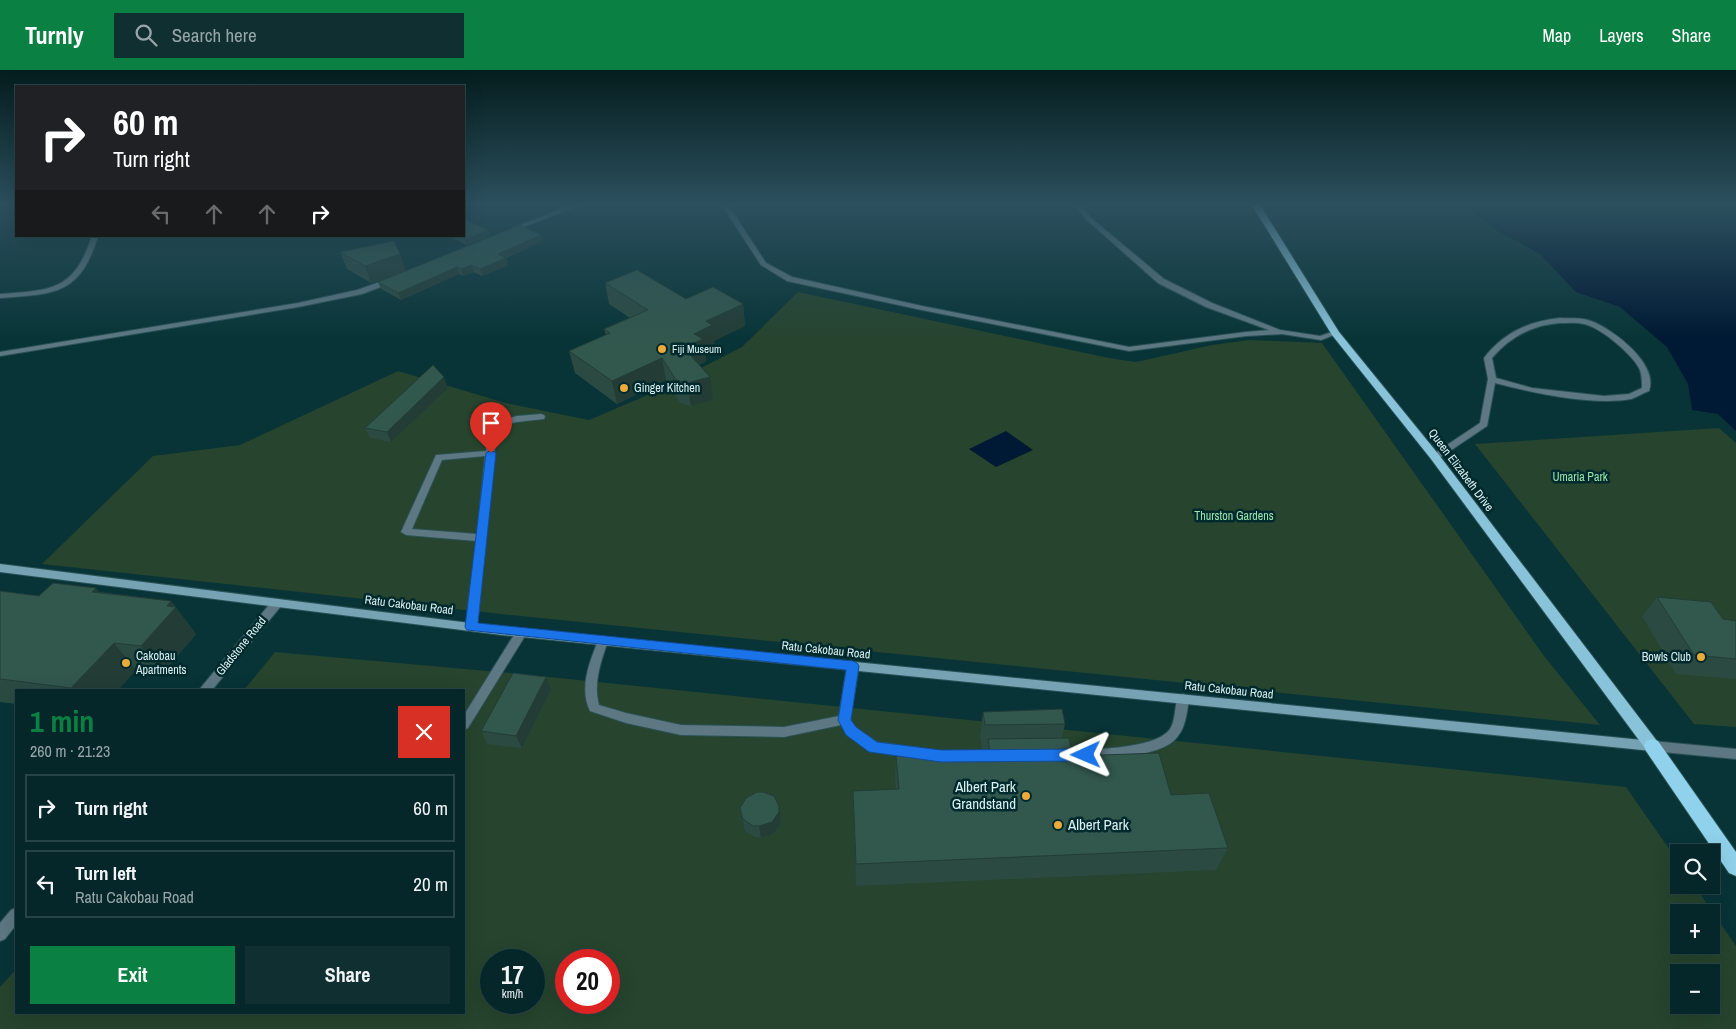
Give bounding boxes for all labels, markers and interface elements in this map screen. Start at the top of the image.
search box [114,13,464,58]
text: Turnly [25,19,84,51]
icon: search [132,21,160,49]
text: Search here [172,22,257,48]
text: Map [1543,23,1571,48]
text: Layers [1599,23,1644,48]
text: Share [1672,23,1711,48]
text: 60 m [113,99,178,146]
icon: right [30,105,95,170]
text: Turn right [113,144,190,174]
icon: left [147,200,175,228]
icon: ahead [200,200,228,228]
icon: ahead [253,200,281,228]
icon: right [306,200,334,228]
place label: Fiji Museum [672,342,722,356]
marker: Fiji Museum [656,343,668,355]
place label: Ginger Kitchen [634,380,700,396]
marker: Ginger Kitchen [618,382,630,394]
pin [470,402,512,453]
icon: arrive [477,409,505,437]
street label: Queen Elizabeth Drive [1425,425,1497,515]
park label: Umaria Park [1552,469,1608,485]
park label: Thurston Gardens [1194,508,1274,524]
street label: Ratu Cakobau Road [364,592,454,618]
street label: Gladstone Road [212,613,270,679]
street label: Ratu Cakobau Road [781,637,871,663]
place label: Cakobau Apartments [135,648,186,678]
place label: Bowls Club [1642,649,1691,665]
marker: Bowls Club [1695,651,1707,663]
marker: Cakobau Apartments [120,657,132,669]
street label: Ratu Cakobau Road [1184,677,1274,703]
text: 1 min [30,701,94,741]
button: close [398,706,450,758]
position arrow [1059,728,1111,780]
text: 260 m · 21:23 [30,740,110,762]
place label: Albert Park Grandstand [952,776,1017,814]
marker: Albert Park Grandstand [1020,790,1032,802]
icon: right [32,794,60,822]
text: Turn right [75,795,147,821]
text: 60 m [413,795,448,821]
place label: Albert Park [1067,814,1130,835]
marker: Albert Park [1052,819,1064,831]
map controls [1670,844,1720,1014]
button: search [1670,844,1720,894]
text: Turn left [75,860,136,886]
icon: left [32,870,60,898]
text: 20 m [413,871,448,897]
text: Ratu Cakobau Road [75,886,194,908]
button: + [1670,904,1720,954]
button: Exit [30,946,235,1004]
button: Share [245,946,450,1004]
speed limit sign: 20 [555,949,620,1014]
text: 17 [501,958,524,992]
button: − [1670,964,1720,1014]
text: km/h [502,986,523,1002]

